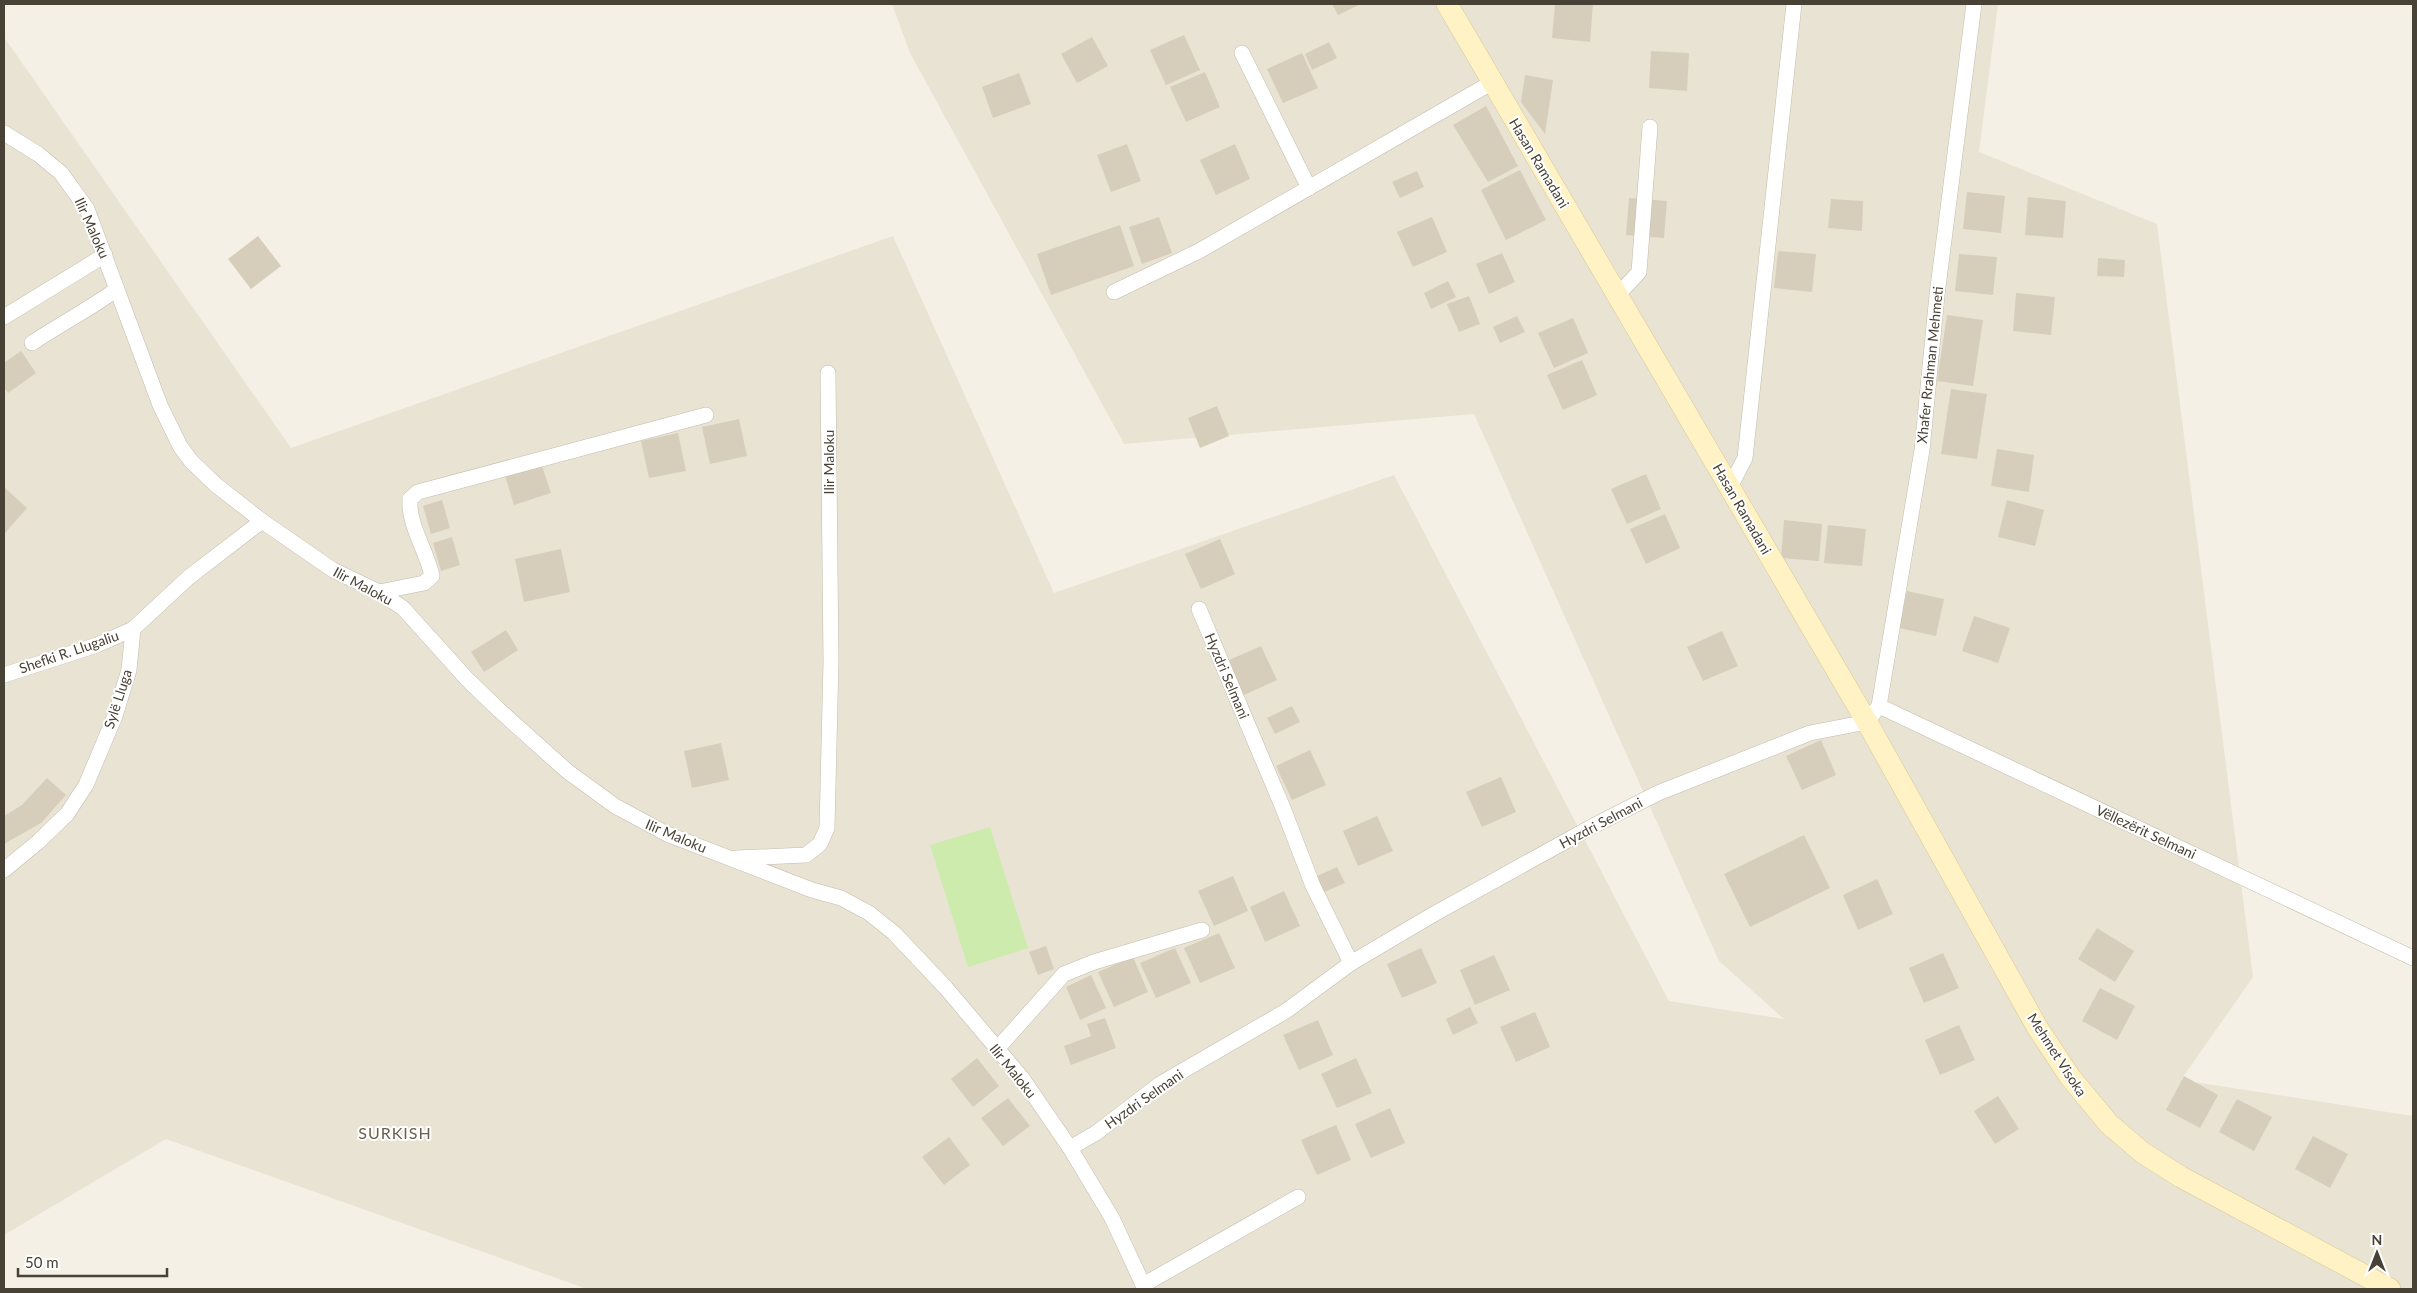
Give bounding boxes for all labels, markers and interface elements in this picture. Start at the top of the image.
street label: Hasan Ramadani [1506,115,1573,211]
street label: Ilir Maloku [72,195,113,261]
street label: Xhafer Rrahman Mehmeti [1913,286,1946,444]
street label: Ilir Maloku [820,430,837,494]
street label: Hasan Ramadani [1710,460,1775,557]
street label: Ilir Maloku [331,563,396,608]
street label: Shefki R. Llugaliu [17,627,121,677]
street label: Hyzdri Selmani [1202,630,1253,721]
street label: Sylë Lluga [100,667,135,731]
street label: Hyzdri Selmani [1556,794,1645,852]
street label: Vëllezërit Selmani [2094,801,2199,862]
street label: Ilir Maloku [643,815,709,856]
street label: Mehmet Visoka [2024,1010,2091,1100]
street label: Ilir Maloku [986,1040,1040,1101]
street label: Hyzdri Selmani [1101,1065,1186,1132]
district label: SURKISH [358,1123,432,1142]
north arrow [2352,1228,2402,1278]
text: N [2372,1231,2382,1248]
scale bar [18,1246,166,1278]
text: 50 m [25,1253,59,1271]

